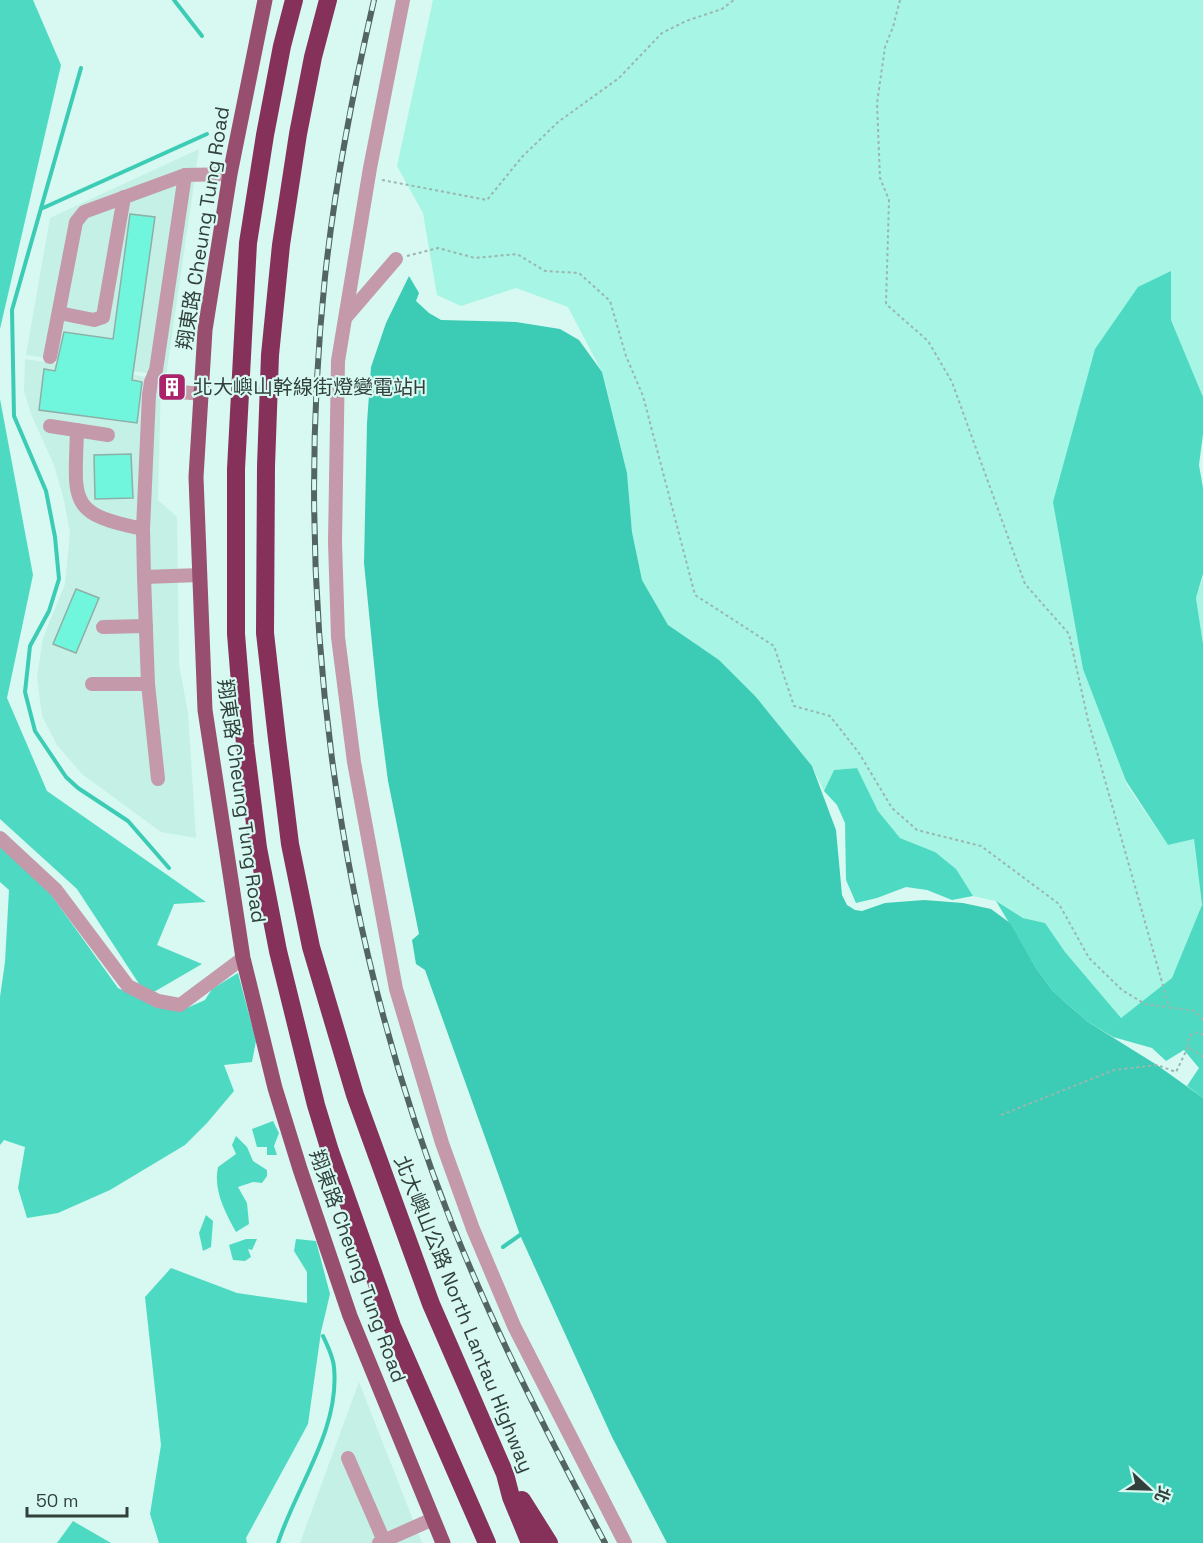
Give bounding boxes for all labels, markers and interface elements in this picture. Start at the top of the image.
street label: 翔東路 Cheung Tung Road [171,105,235,351]
building icon: 北大嶼山幹線街燈變電站H [156,371,188,403]
place label: 北大嶼山幹線街燈變電站H [193,374,426,400]
street label: 翔東路 Cheung Tung Road [212,677,272,925]
street label: 翔東路 Cheung Tung Road [304,1146,412,1386]
street label: 北大嶼山公路 North Lantau Highway [388,1152,540,1476]
north arrow [1119,1459,1179,1519]
scale bar [27,1480,128,1518]
text: 北 [1150,1483,1175,1506]
text: 50 m [36,1489,78,1512]

